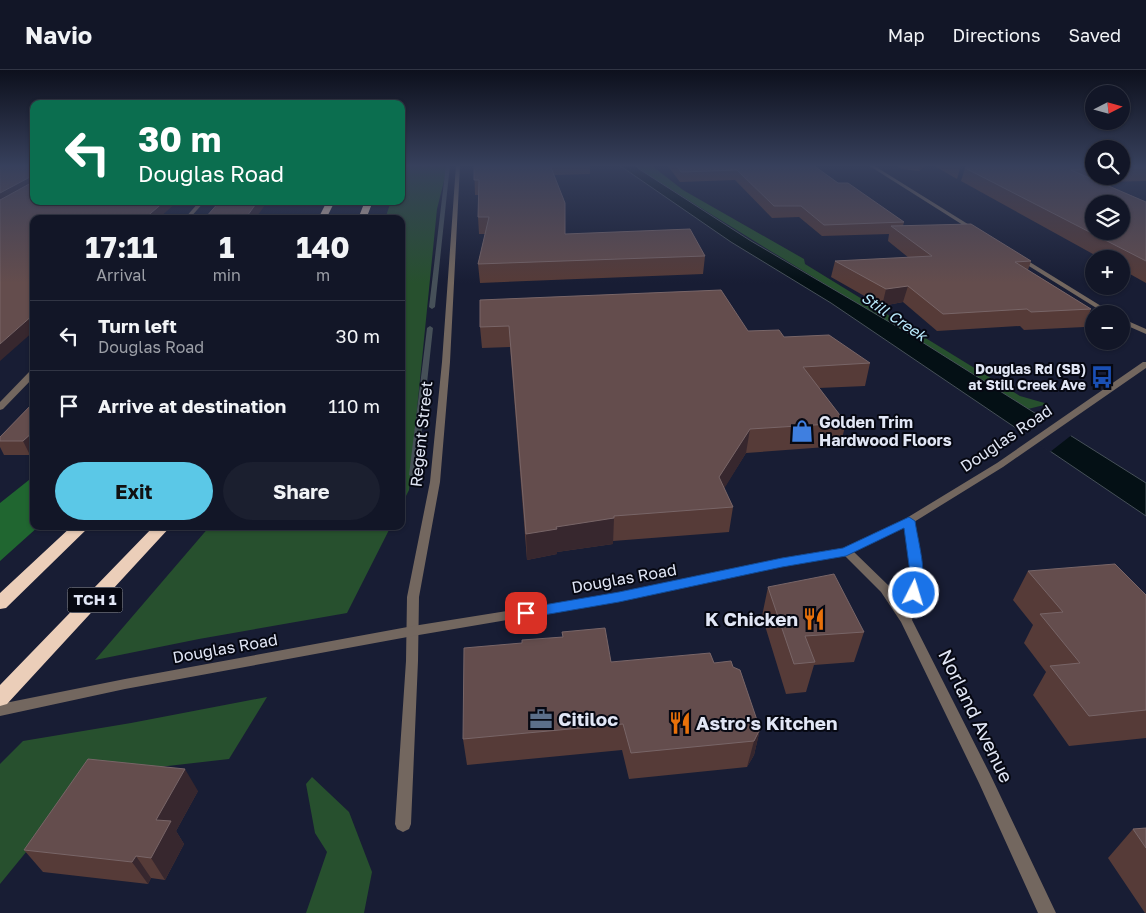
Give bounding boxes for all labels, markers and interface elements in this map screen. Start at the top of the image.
text: Navio [25,20,92,49]
text: Map [888,24,924,46]
text: Directions [952,24,1040,46]
text: Saved [1068,24,1121,46]
north arrow [1085,85,1130,130]
map controls [1085,85,1130,350]
text: 30 m [138,118,221,160]
icon: left [55,120,120,185]
button: search [1085,140,1130,185]
text: Douglas Road [138,160,284,187]
button: layers [1085,195,1130,240]
text: 17:11 [85,229,157,265]
text: 1 [219,229,235,265]
text: 140 [296,229,350,265]
button: + [1085,250,1130,295]
text: Arrival [96,265,146,285]
text: min [213,265,241,285]
text: m [316,265,330,285]
water label: Still Creek [859,288,932,345]
button: − [1085,305,1130,350]
text: Turn left [98,314,177,337]
icon: left [55,322,83,350]
text: 30 m [336,324,380,347]
text: Douglas Road [98,337,204,357]
place label: Douglas Rd (SB) at Still Creek Ave [968,360,1086,393]
bus stop icon: Douglas Rd (SB) at Still Creek Ave [1089,364,1115,390]
street label: Regent Street [405,380,437,488]
icon: arrive [55,392,83,420]
text: Arrive at destination [98,394,286,417]
text: 110 m [328,394,380,417]
street label: Douglas Road [956,400,1056,476]
place label: Golden Trim Hardwood Floors [819,412,952,450]
shop icon: Golden Trim Hardwood Floors [789,418,815,444]
button: Exit [55,462,213,520]
button: Share [223,462,380,520]
street label: Douglas Road [570,559,678,597]
position arrow [887,566,939,618]
road number: TCH 1 [68,588,122,612]
pin [505,592,547,634]
icon: arrive [512,599,540,627]
restaurant icon: K Chicken [801,606,827,632]
place label: K Chicken [705,607,798,630]
street label: Douglas Road [171,629,279,667]
street label: Norland Avenue [934,645,1019,786]
office icon: Citiloc [528,706,554,732]
place label: Citiloc [558,707,618,730]
restaurant icon: Astro's Kitchen [667,710,693,736]
place label: Astro's Kitchen [696,711,838,734]

